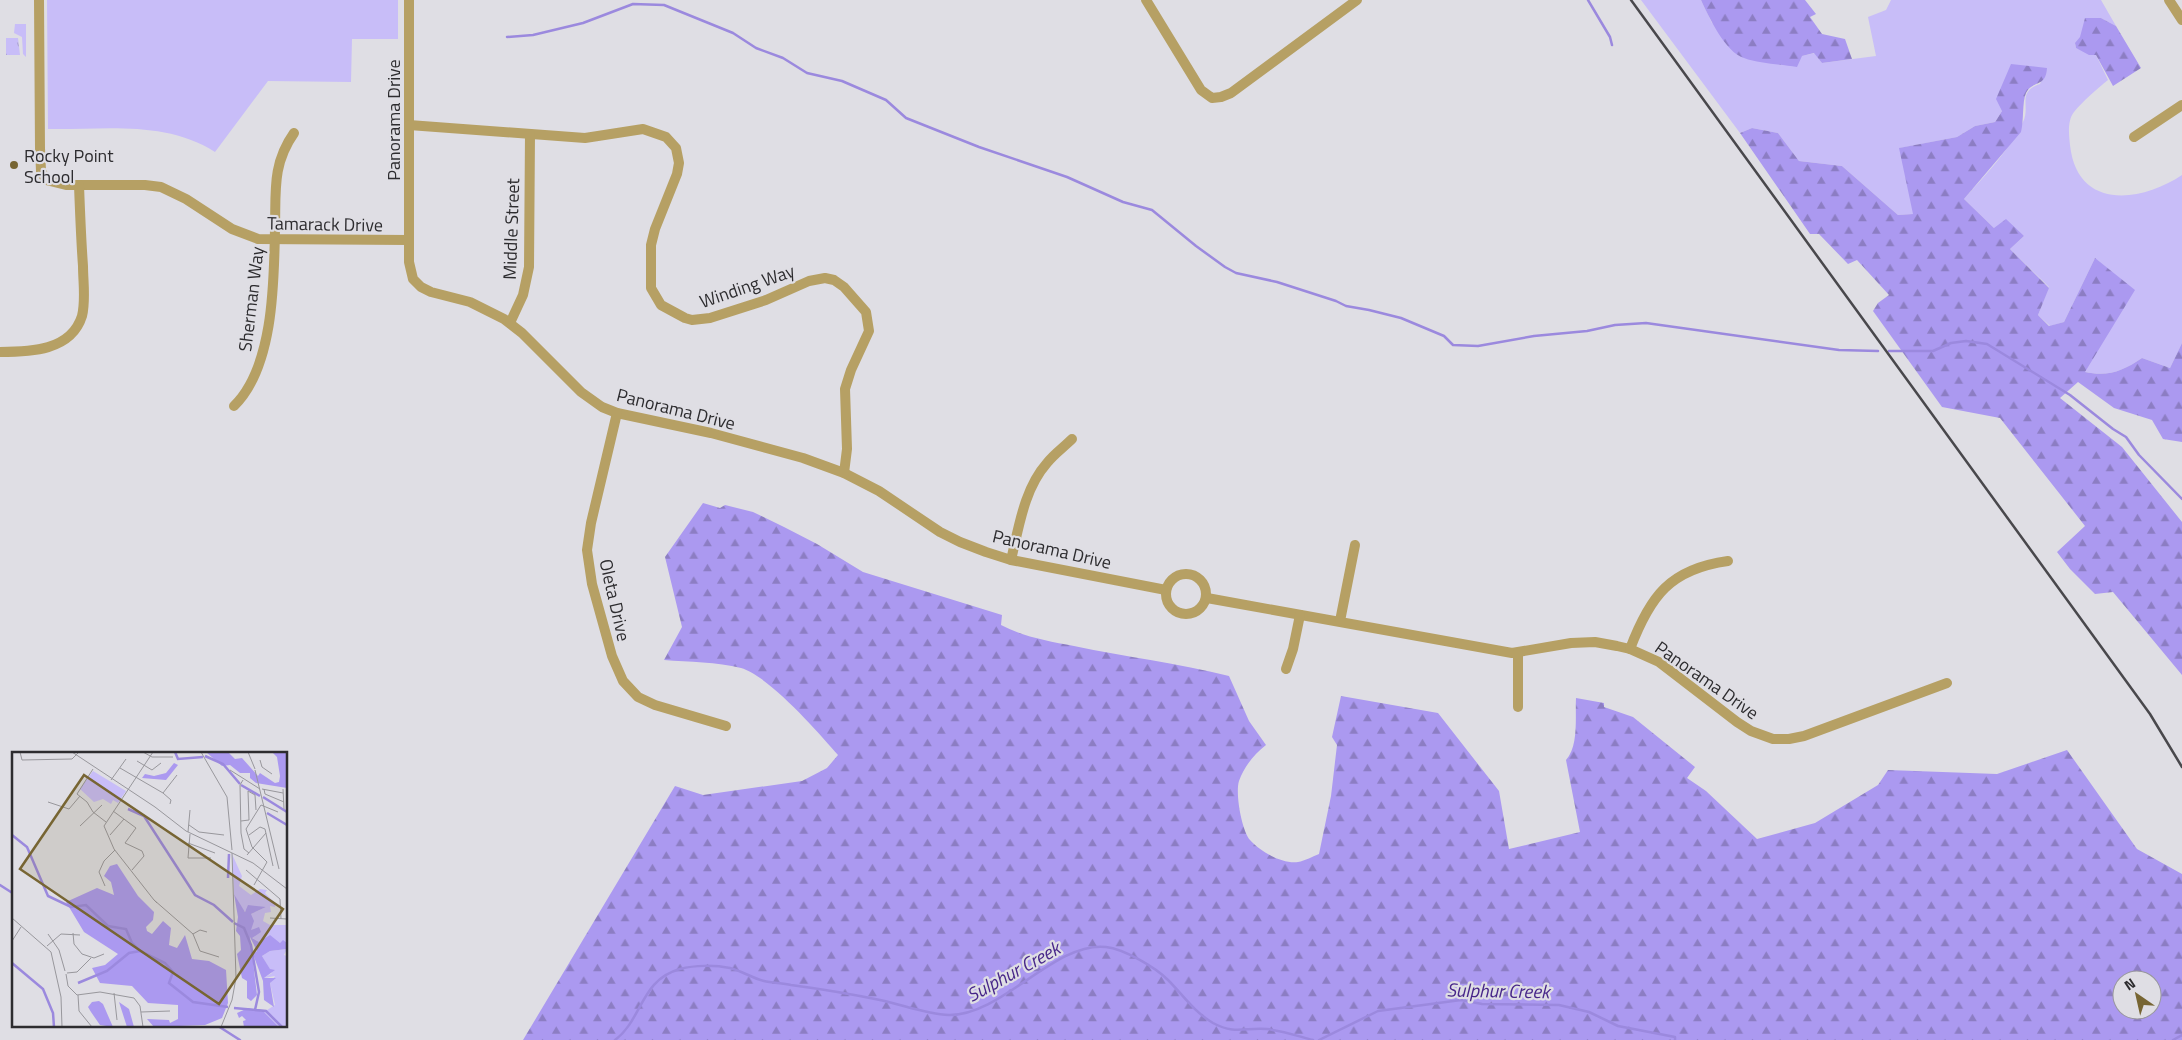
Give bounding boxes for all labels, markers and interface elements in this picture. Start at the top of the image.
street label: Panorama Drive [380,59,407,181]
place label: Rocky Point School [24,142,114,190]
marker: Rocky Point School [8,159,20,171]
street label: Middle Street [496,177,526,280]
street label: Tamarack Drive [267,209,383,239]
street label: Sherman Way [231,245,271,353]
street label: Winding Way [696,257,799,315]
street label: Panorama Drive [614,381,738,437]
street label: Panorama Drive [990,522,1114,576]
street label: Oleta Drive [592,556,638,644]
street label: Panorama Drive [1650,634,1764,726]
inset map [12,752,288,1028]
water label: Sulphur Creek [961,932,1067,1009]
north arrow [2112,970,2162,1020]
text: N [2120,972,2139,995]
water label: Sulphur Creek [1446,975,1552,1005]

